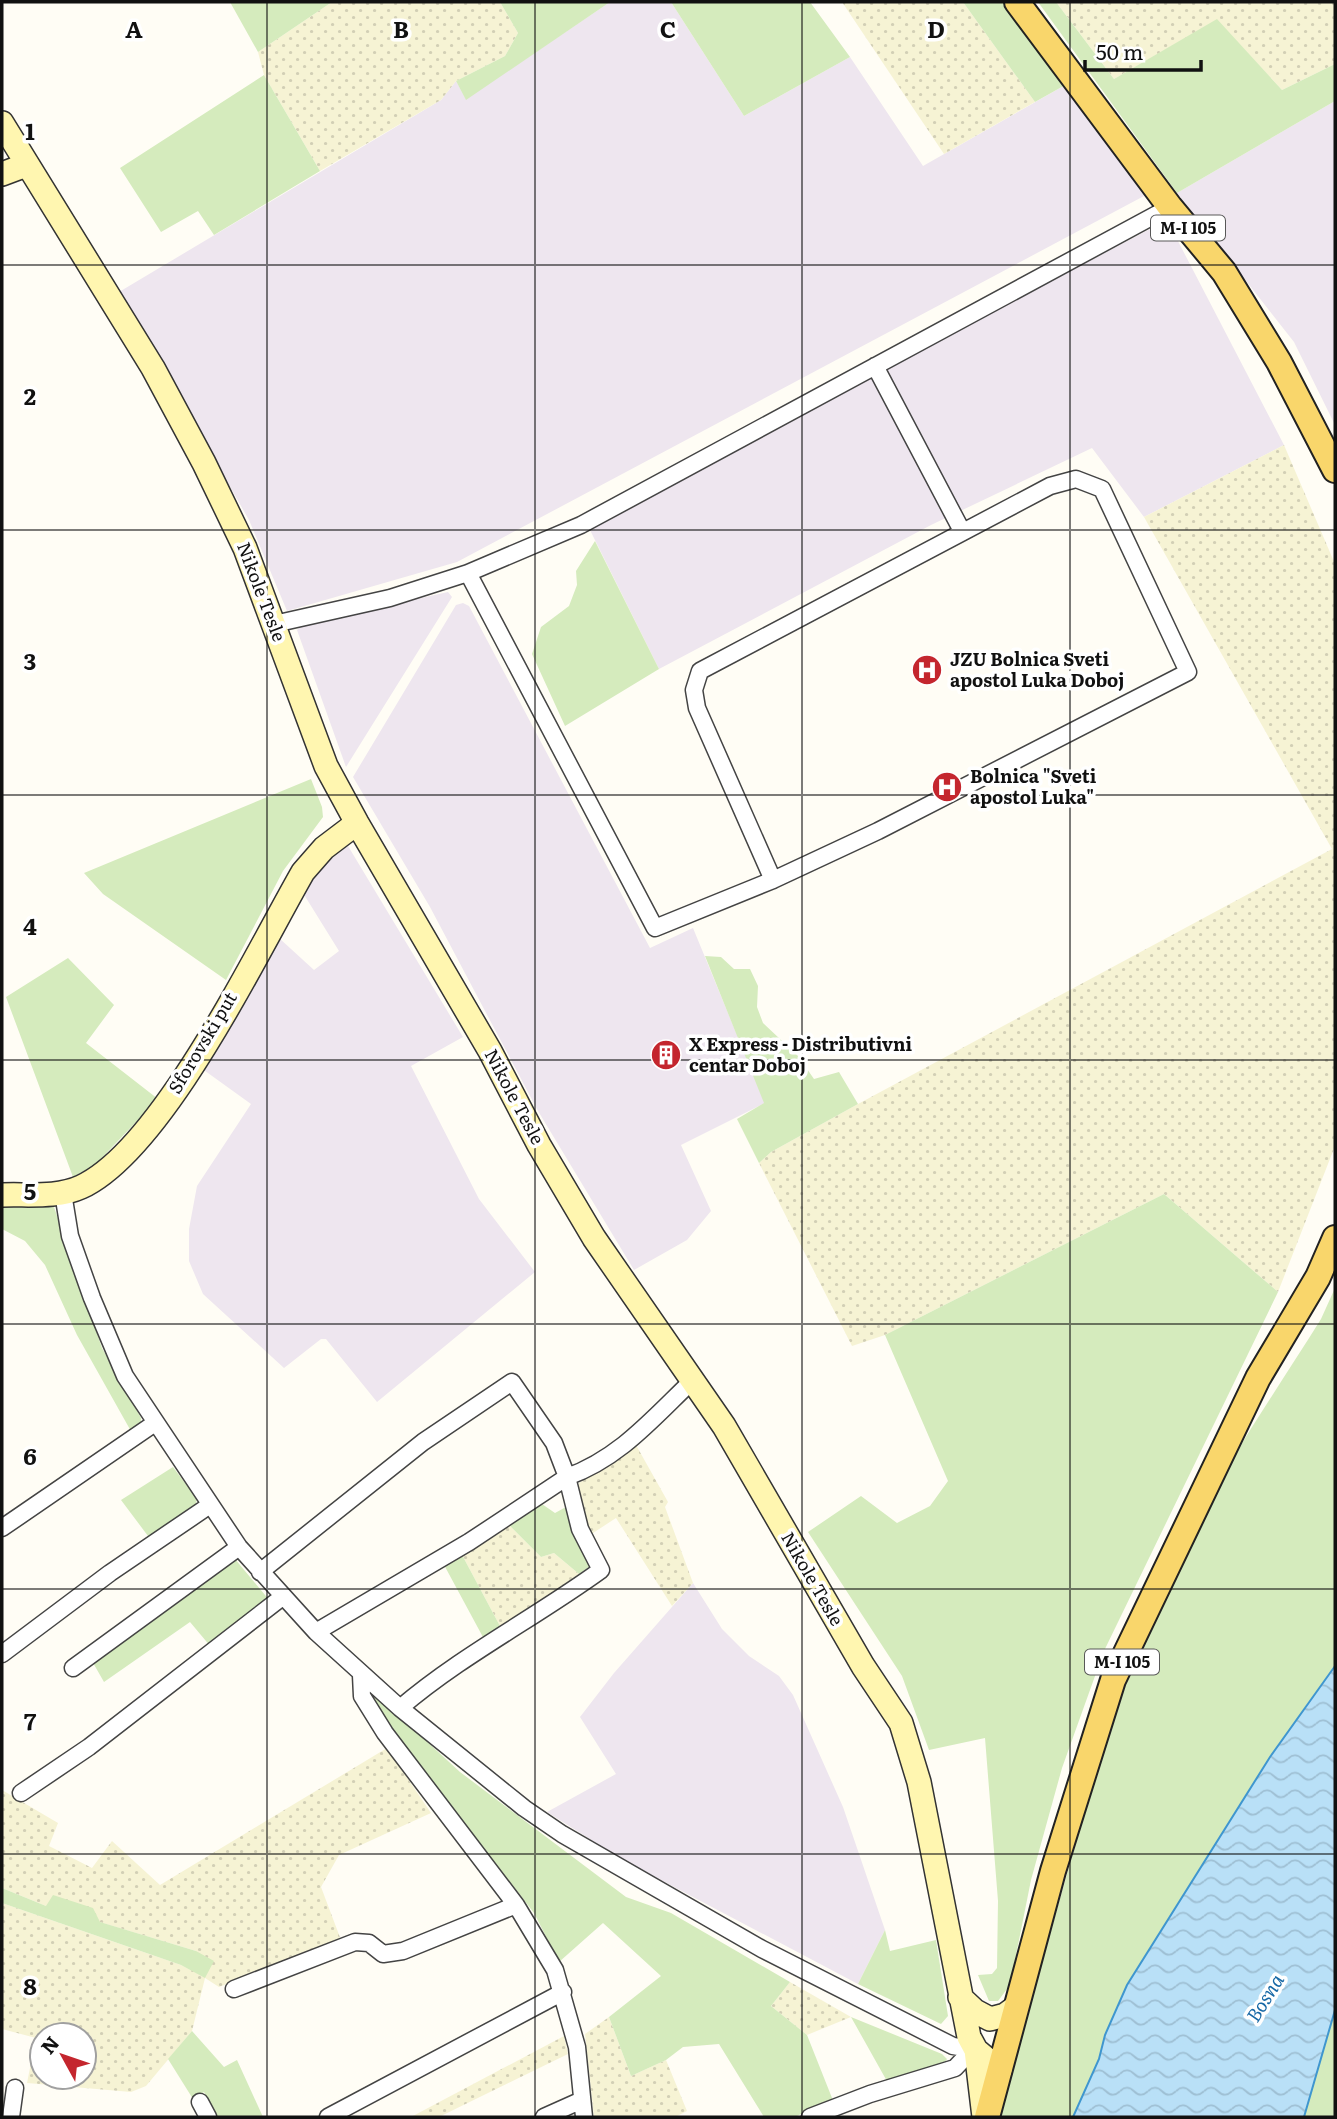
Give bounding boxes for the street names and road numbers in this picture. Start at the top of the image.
road number: M-I 105 [1151,216,1225,240]
street label: Nikole Tesle [231,538,294,645]
street label: Sforovski put [161,986,243,1098]
street label: Nikole Tesle [479,1044,552,1149]
street label: Nikole Tesle [775,1526,851,1630]
road number: M-I 105 [1085,1650,1159,1674]

